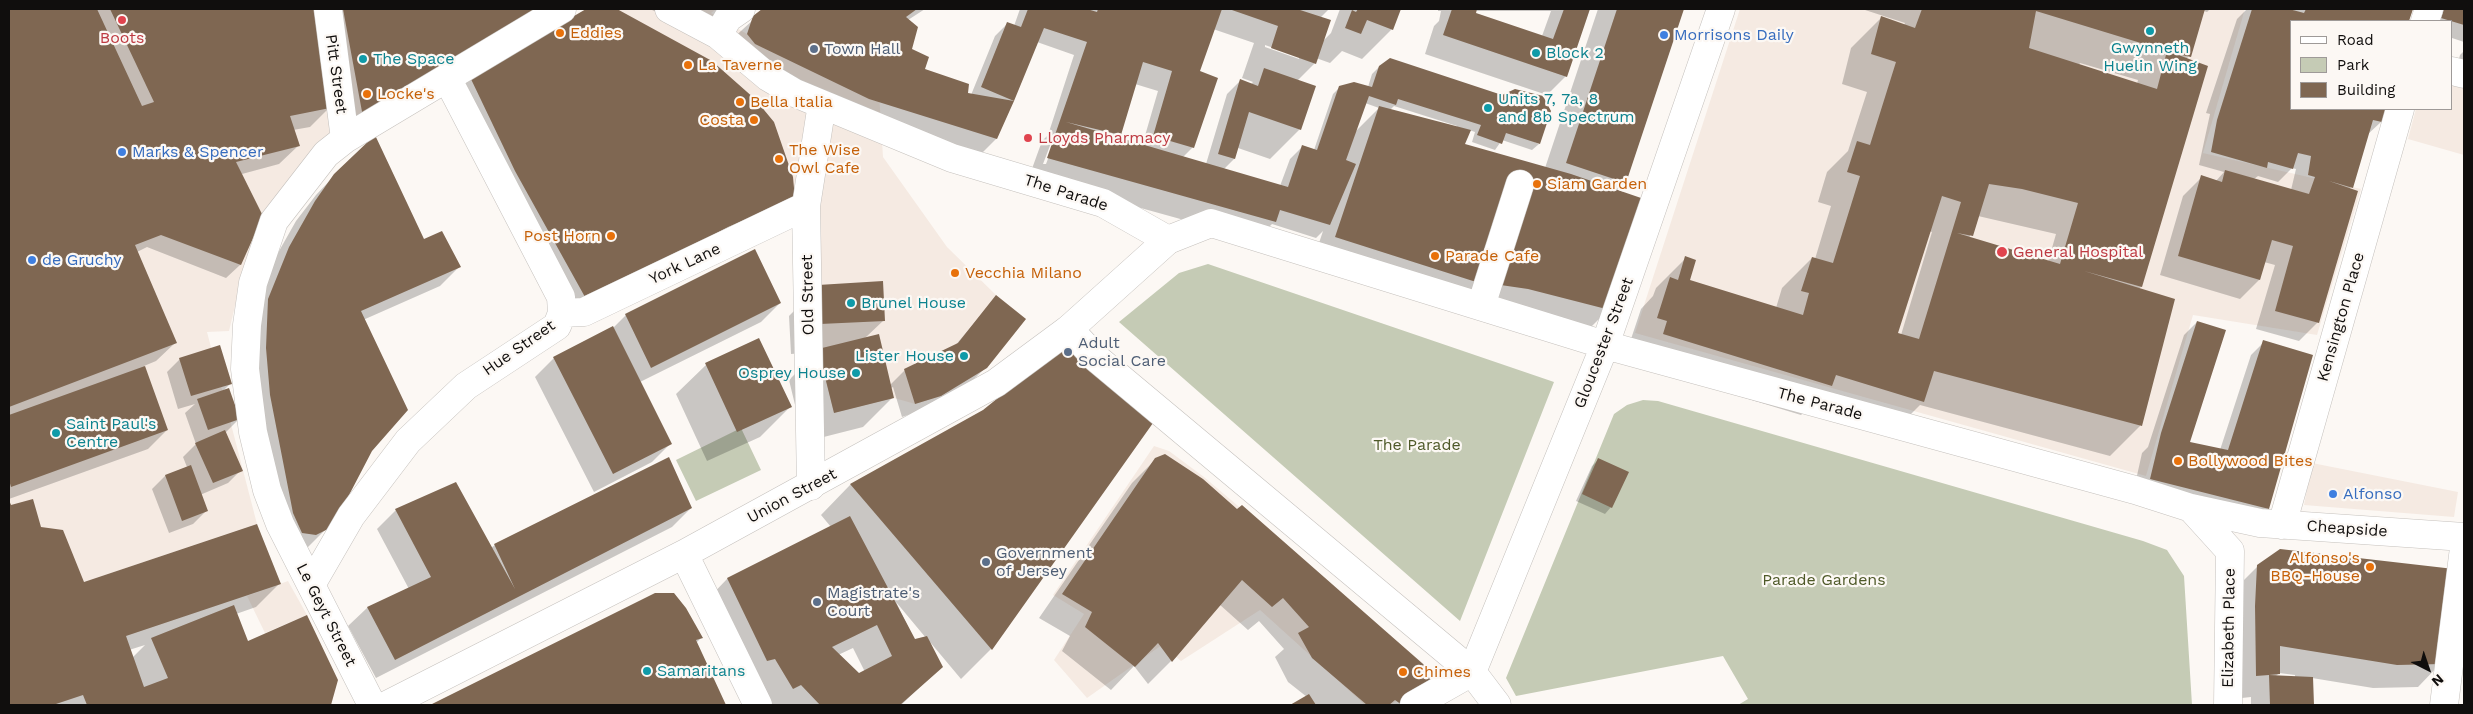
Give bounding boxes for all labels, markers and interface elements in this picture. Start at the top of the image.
marker: Boots [116,14,128,26]
legend [2290,20,2453,110]
place label: Eddies [570,23,622,43]
place label: Morrisons Daily [1674,25,1794,45]
marker: Gwynneth Huelin Wing [2144,25,2156,37]
marker: Eddies [554,27,566,39]
place label: Boots [100,28,144,48]
marker: Morrisons Daily [1658,29,1670,41]
text: Road [2337,31,2374,49]
street label: Pitt Street [321,33,351,115]
place label: Gwynneth Huelin Wing [2103,38,2197,76]
place label: Town Hall [824,39,900,59]
marker: Town Hall [808,43,820,55]
place label: Block 2 [1546,43,1604,63]
marker: Block 2 [1530,47,1542,59]
place label: The Space [373,49,454,69]
marker: The Space [357,53,369,65]
place label: La Taverne [698,55,782,75]
text: Park [2337,56,2369,74]
marker: La Taverne [682,59,694,71]
text: Building [2337,81,2395,99]
place label: Locke's [377,84,435,104]
marker: Locke's [361,88,373,100]
place label: Units 7, 7a, 8 and 8b Spectrum [1498,89,1635,127]
place label: Bella Italia [750,92,833,112]
marker: Bella Italia [734,96,746,108]
marker: Units 7, 7a, 8 and 8b Spectrum [1482,102,1494,114]
place label: Costa [699,110,744,130]
marker: Costa [748,114,760,126]
place label: Lloyds Pharmacy [1038,128,1170,148]
marker: Lloyds Pharmacy [1022,132,1034,144]
place label: The Wise Owl Cafe [789,140,860,178]
place label: Marks & Spencer [132,142,263,162]
marker: Marks & Spencer [116,146,128,158]
marker: The Wise Owl Cafe [773,153,785,165]
street label: The Parade [1021,170,1111,216]
place label: Siam Garden [1547,174,1647,194]
marker: Siam Garden [1531,178,1543,190]
place label: Post Horn [524,226,601,246]
marker: Post Horn [605,230,617,242]
street label: York Lane [646,239,724,289]
place label: General Hospital [2013,242,2143,262]
marker: General Hospital [1995,245,2009,259]
place label: Parade Cafe [1445,246,1539,266]
place label: de Gruchy [42,250,122,270]
marker: Parade Cafe [1429,250,1441,262]
street label: Kensington Place [2313,250,2369,384]
marker: de Gruchy [26,254,38,266]
street label: Old Street [798,255,818,335]
place label: Vecchia Milano [965,263,1082,283]
marker: Vecchia Milano [949,267,961,279]
street label: Gloucester Street [1570,275,1638,411]
place label: Brunel House [861,293,966,313]
marker: Brunel House [845,297,857,309]
street label: Hue Street [479,316,559,380]
place label: Adult Social Care [1078,333,1166,371]
place label: Lister House [855,346,954,366]
marker: Adult Social Care [1062,346,1074,358]
marker: Lister House [958,350,970,362]
place label: Osprey House [738,363,846,383]
marker: Osprey House [850,367,862,379]
street label: The Parade [1775,383,1865,425]
place label: Saint Paul's Centre [66,414,157,452]
marker: Saint Paul's Centre [50,427,62,439]
park label: The Parade [1373,435,1461,455]
place label: Bollywood Bites [2188,451,2313,471]
marker: Bollywood Bites [2172,455,2184,467]
street label: Union Street [744,464,840,528]
place label: Alfonso [2343,484,2402,504]
marker: Alfonso [2327,488,2339,500]
street label: Cheapside [2306,517,2388,541]
place label: Government of Jersey [996,543,1092,581]
place label: Alfonso's BBQ-House [2270,548,2360,586]
marker: Government of Jersey [980,556,992,568]
street label: Le Geyt Street [292,560,360,670]
marker: Alfonso's BBQ-House [2364,561,2376,573]
street label: Elizabeth Place [2218,568,2240,688]
park label: Parade Gardens [1762,570,1886,590]
place label: Magistrate's Court [827,583,920,621]
marker: Magistrate's Court [811,596,823,608]
north arrow [2403,644,2453,694]
place label: Samaritans [657,661,745,681]
place label: Chimes [1413,662,1471,682]
marker: Samaritans [641,665,653,677]
marker: Chimes [1397,666,1409,678]
text: N [2429,671,2447,690]

